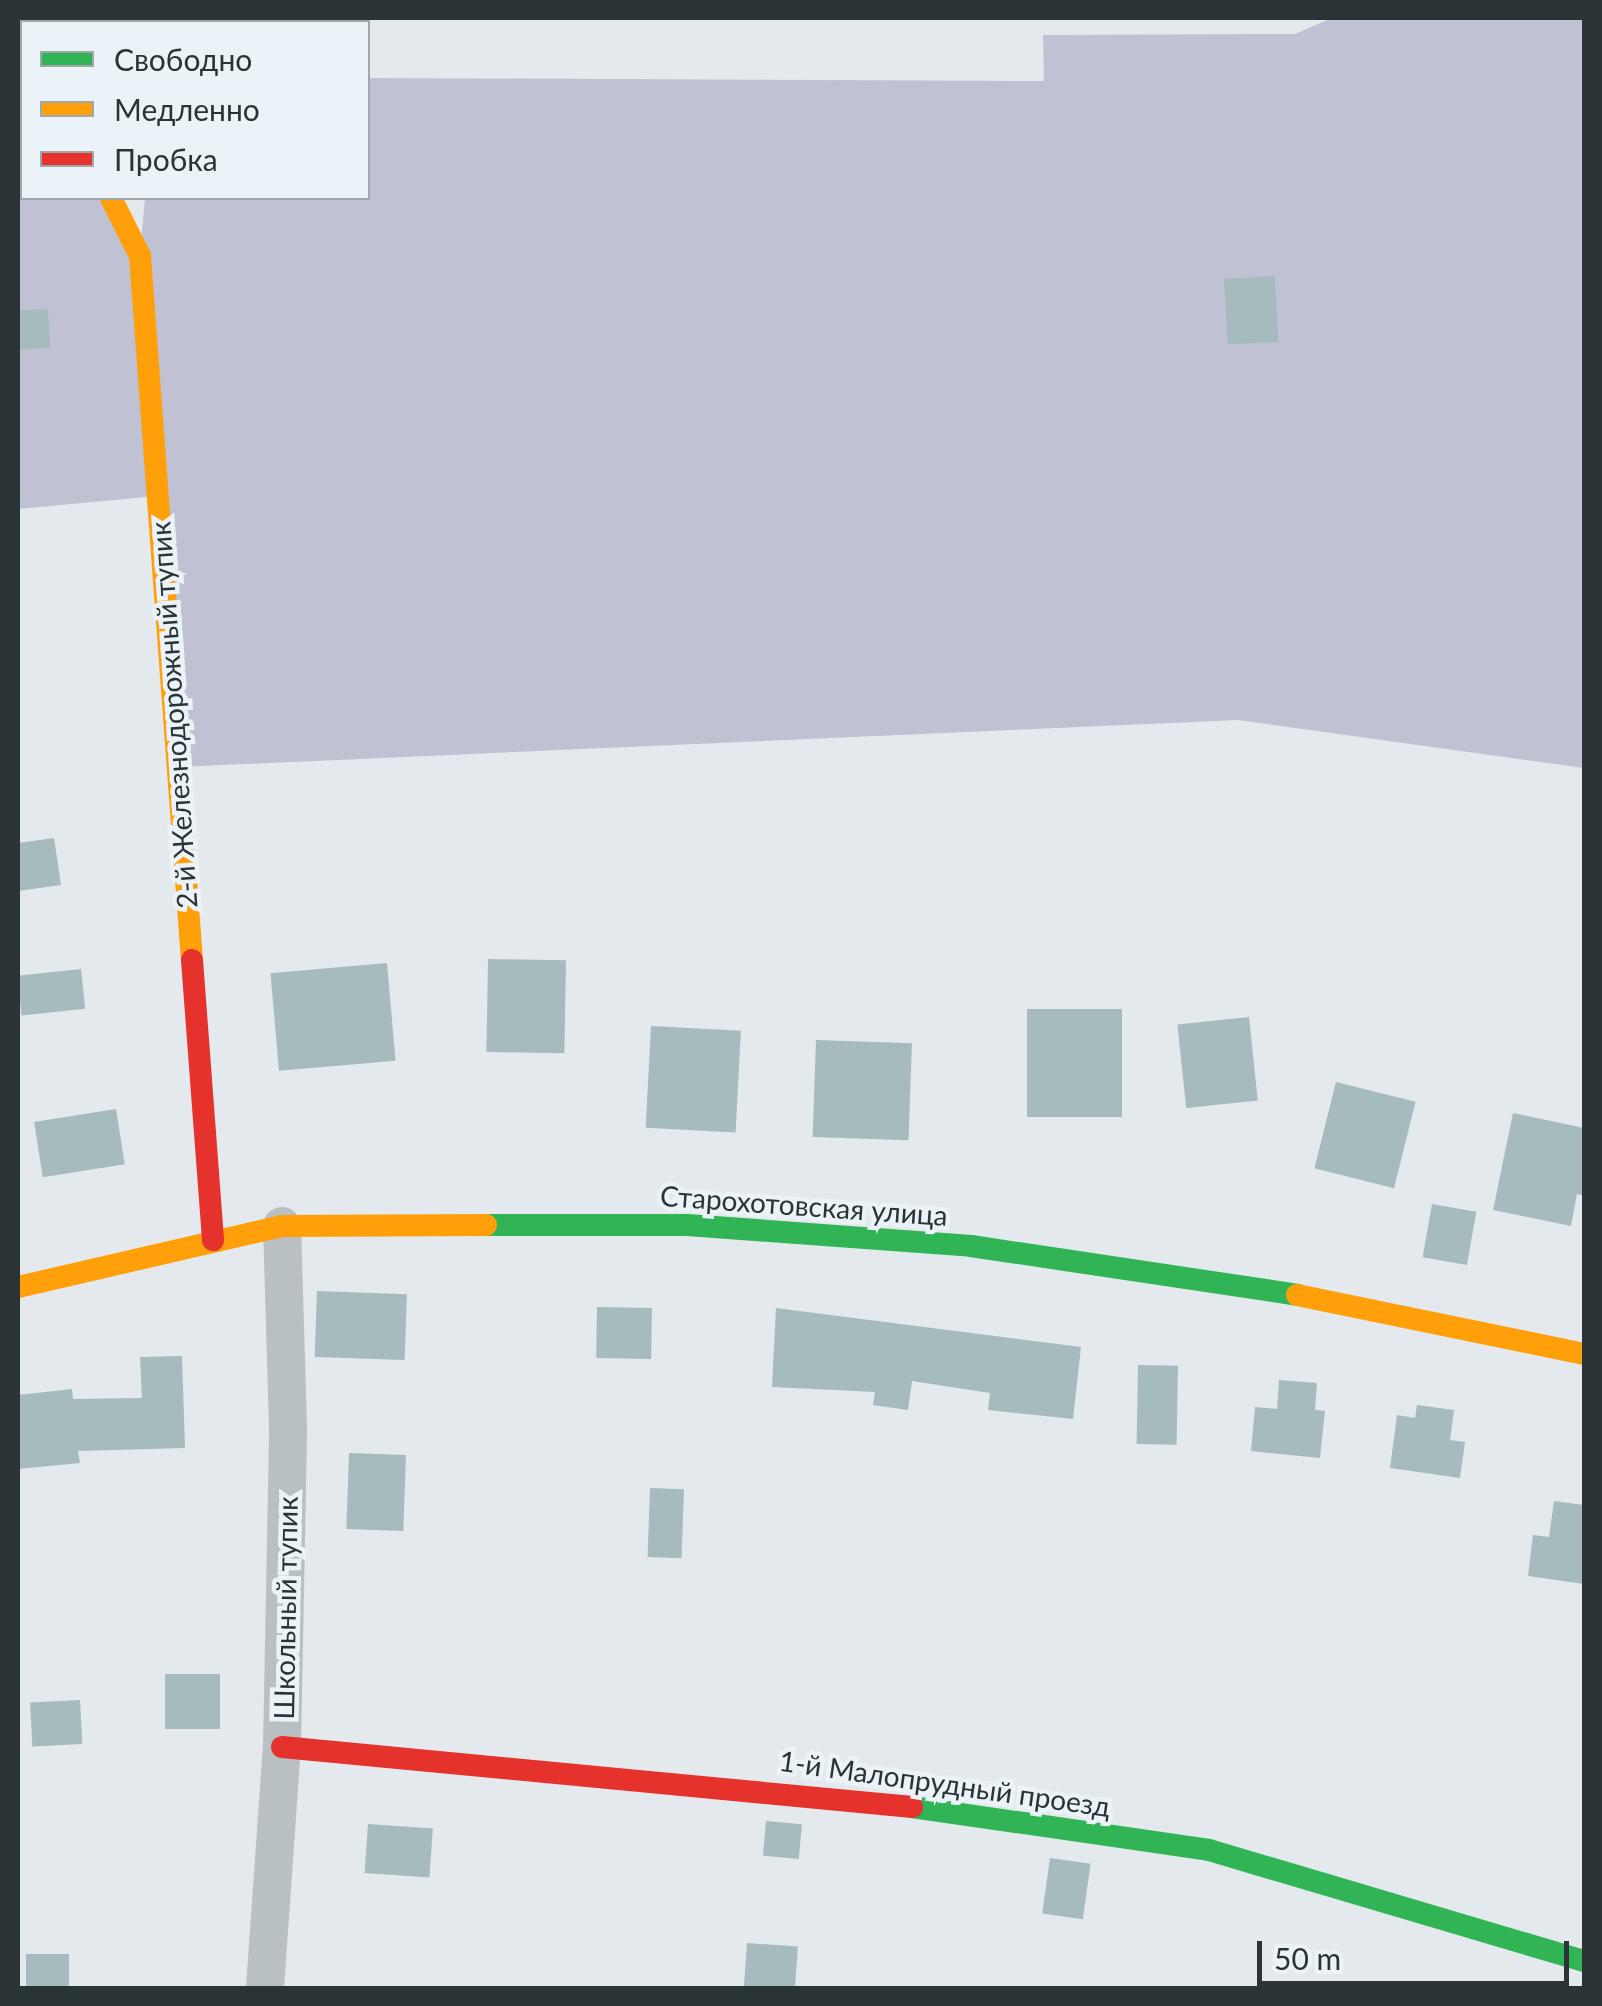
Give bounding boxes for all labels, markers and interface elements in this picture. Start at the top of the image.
legend [20,20,370,200]
text: Свободно [114,41,252,77]
text: Медленно [114,91,260,127]
text: Пробка [114,141,218,177]
street label: 2-й Железнодорожный тупик [143,520,203,910]
street label: Старохотовская улица [659,1178,949,1232]
street label: Школьный тупик [266,1496,304,1720]
street label: 1-й Малопрудный проезд [777,1743,1113,1823]
scale bar [1262,1921,1574,1983]
text: 50 m [1274,1940,1341,1976]

